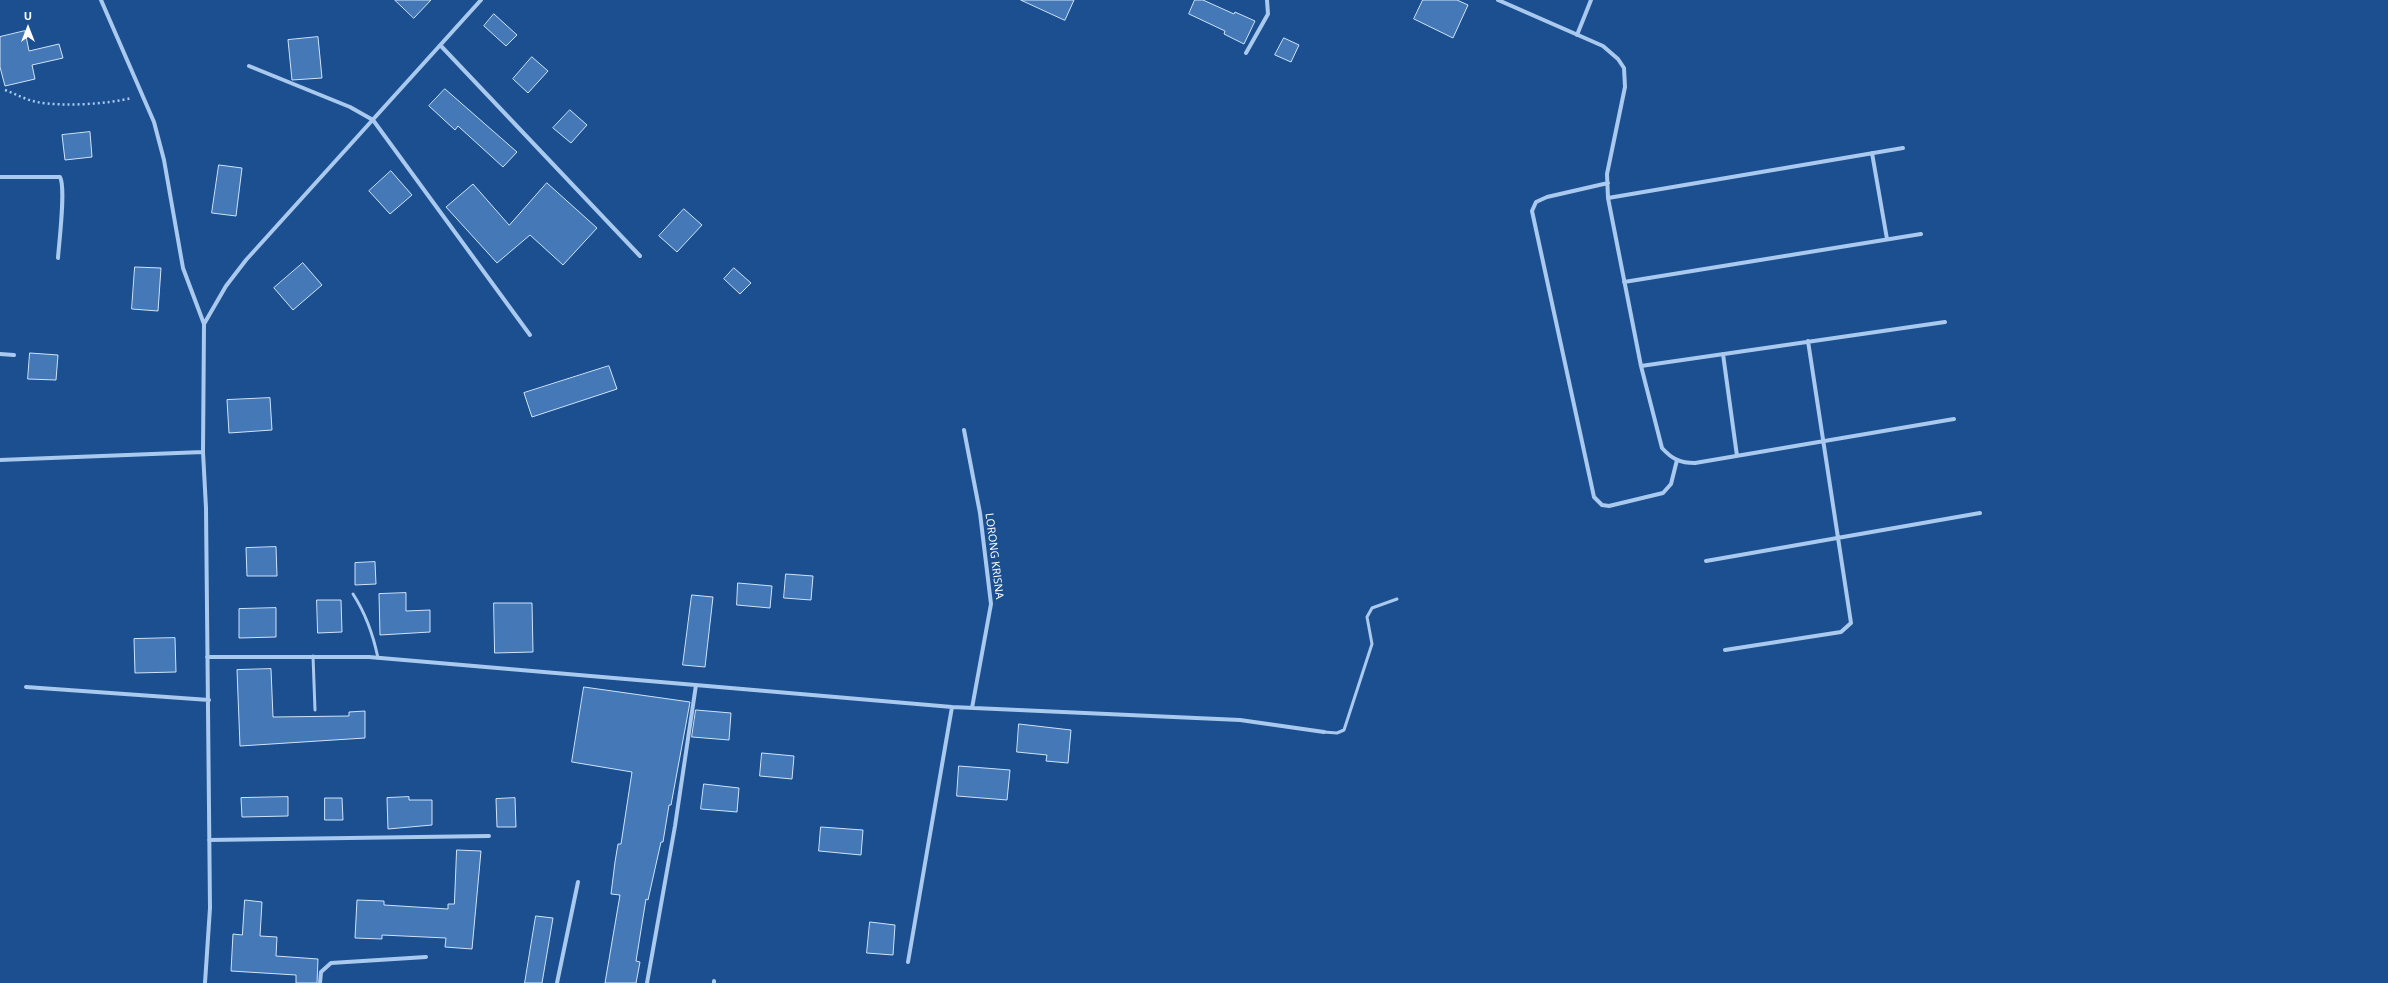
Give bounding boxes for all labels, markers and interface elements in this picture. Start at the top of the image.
north arrow [8,8,48,48]
text: U [24,8,32,23]
street label: LORONG KRISNA [982,512,1006,600]

